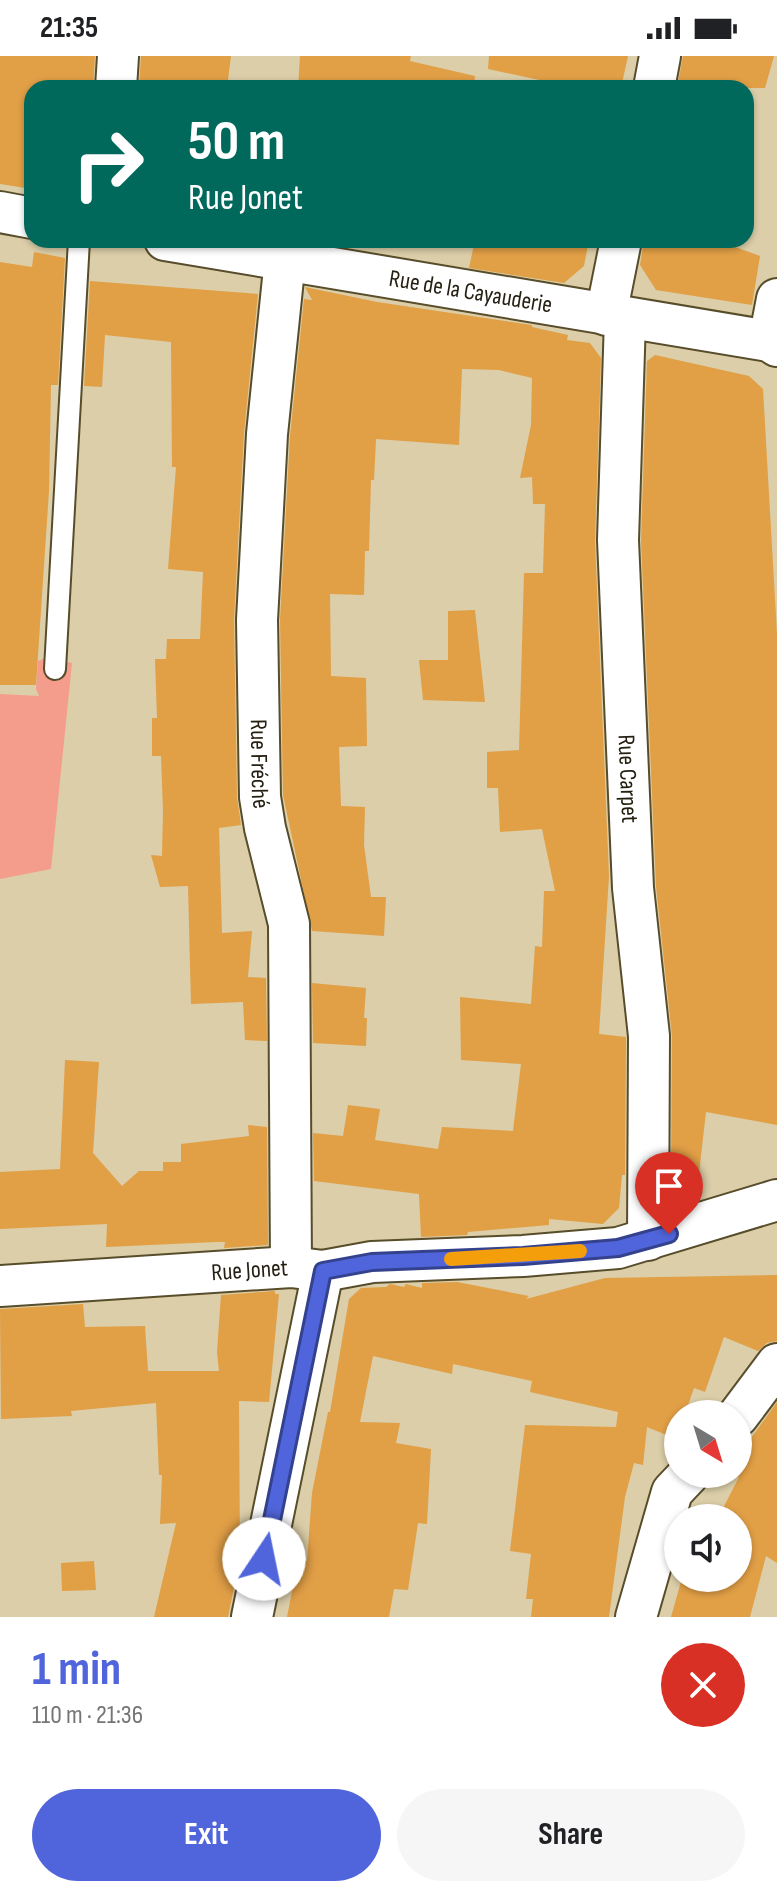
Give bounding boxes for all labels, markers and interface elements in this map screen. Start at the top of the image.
text: 21:35 [40,10,98,46]
text: 50 m [188,109,285,176]
icon: right [56,112,160,216]
text: Rue Jonet [188,177,303,220]
street label: Rue de la Cayauderie [387,263,554,319]
street label: Rue Fréché [244,719,276,811]
street label: Rue Carpet [612,734,645,824]
pin [635,1152,703,1234]
icon: arrive [647,1164,691,1208]
street label: Rue Jonet [210,1253,289,1287]
north arrow [664,1400,752,1488]
map controls [664,1400,752,1592]
button: sound [664,1504,752,1592]
position arrow [222,1517,306,1601]
text: 1 min [32,1641,121,1698]
button: close [661,1643,745,1727]
text: 110 m · 21:36 [32,1700,143,1731]
button: Exit [32,1789,381,1881]
button: Share [397,1789,745,1881]

